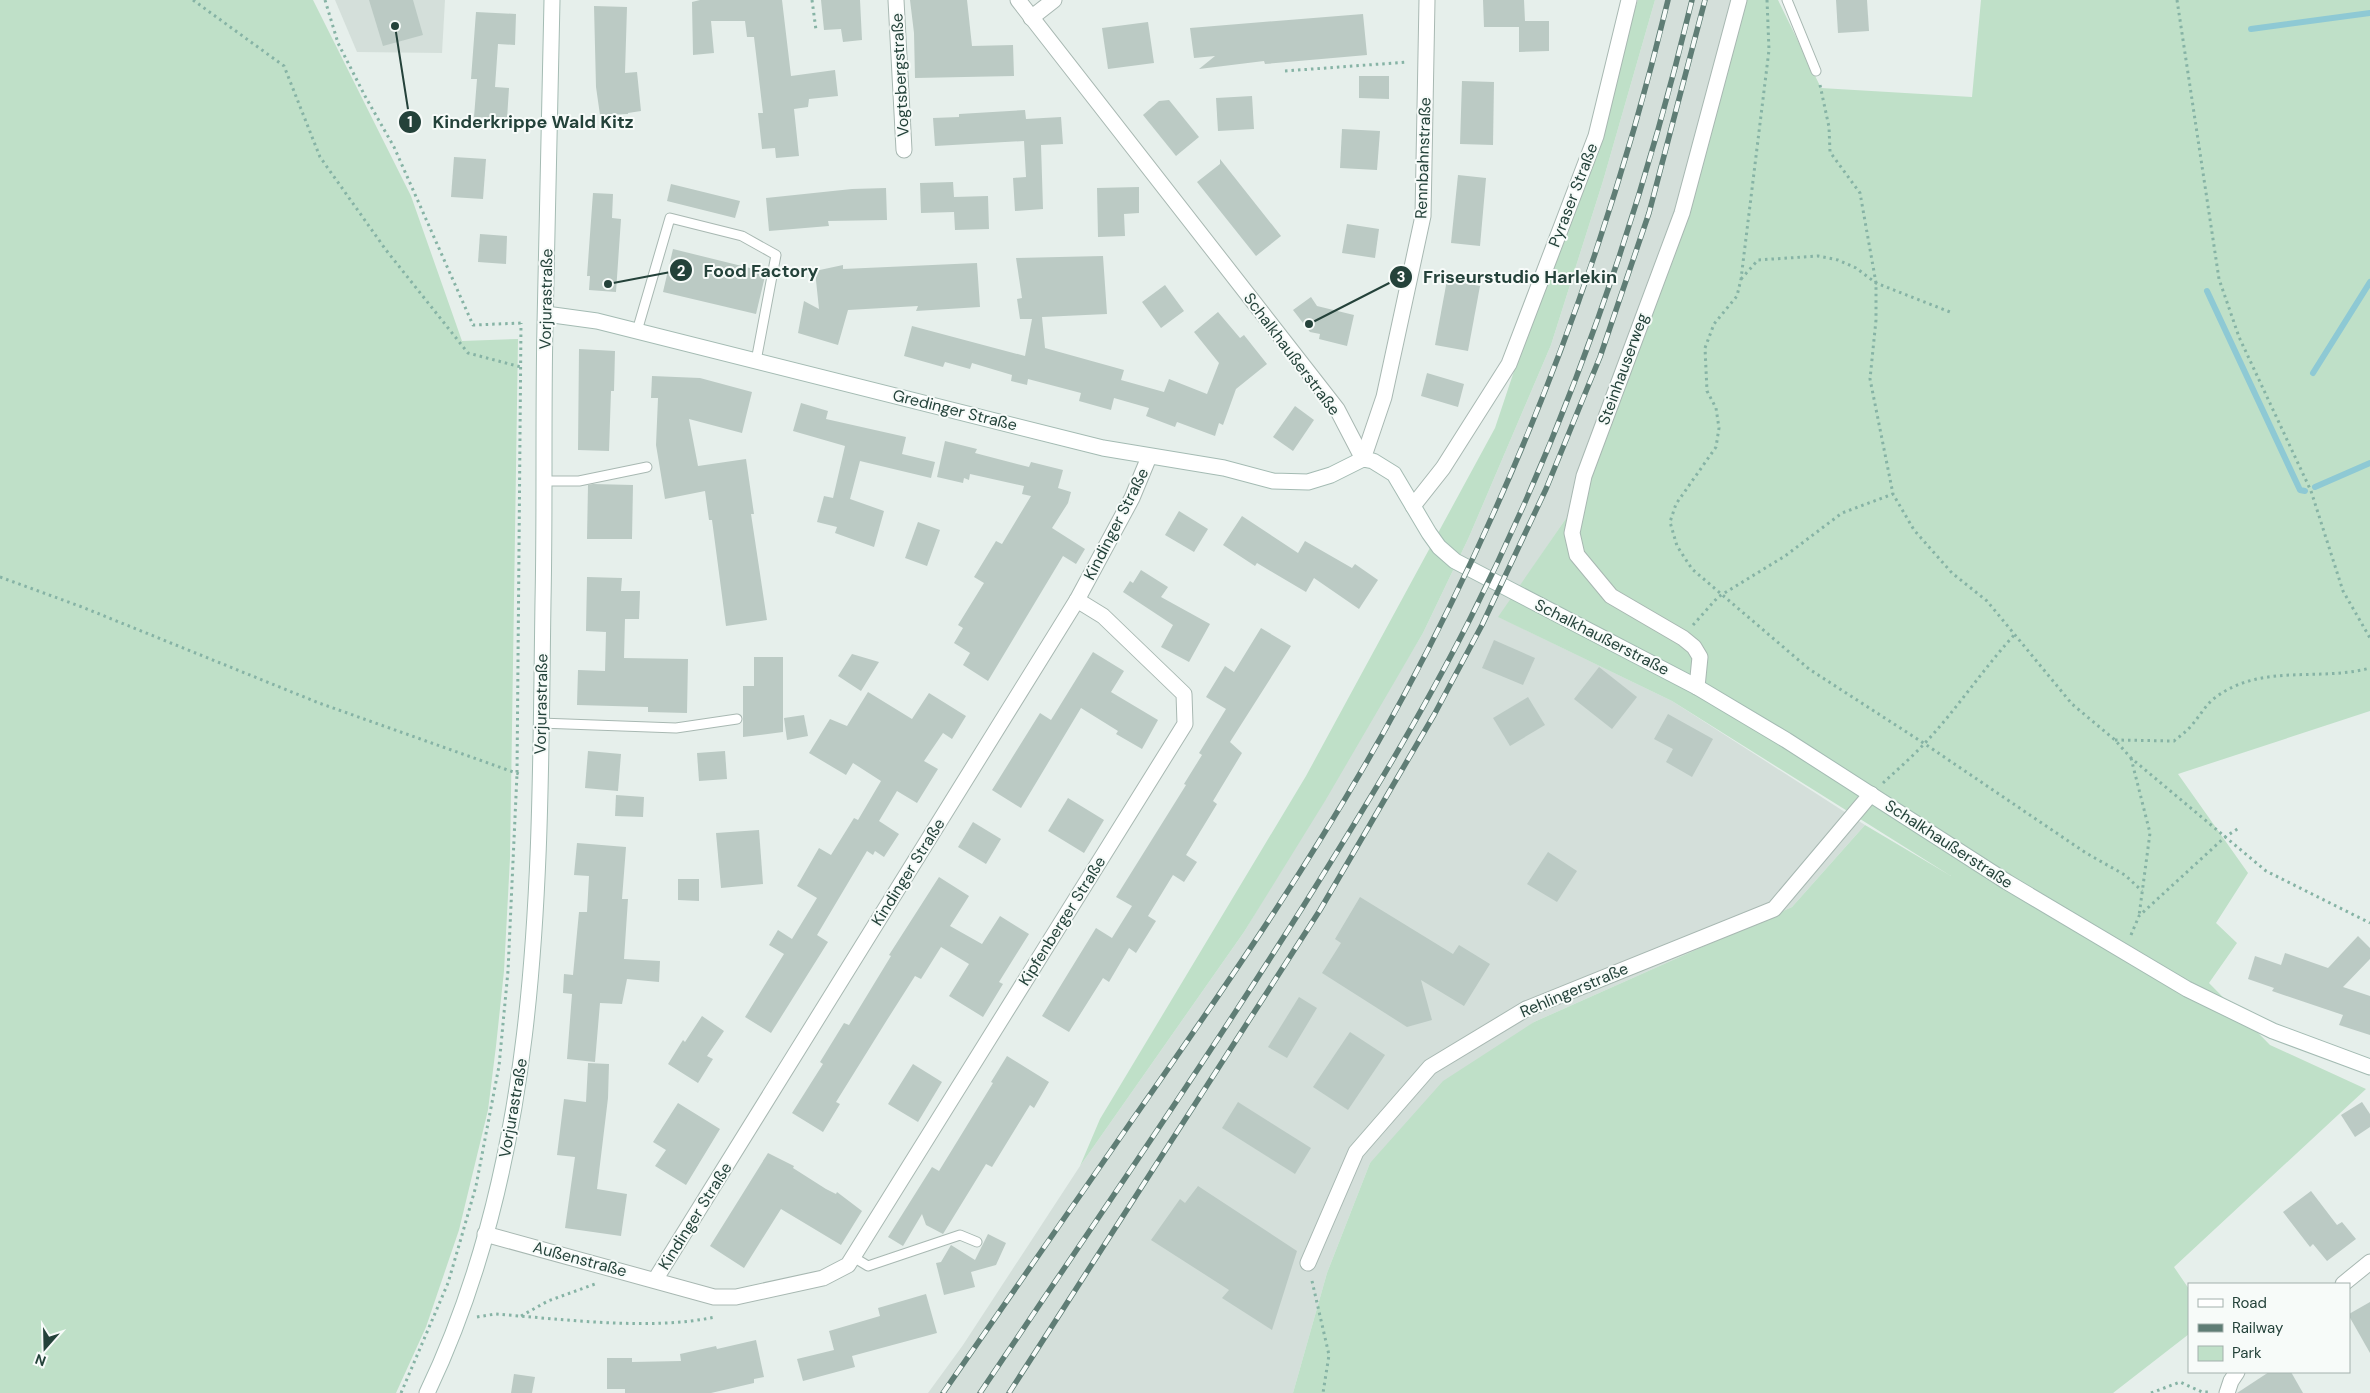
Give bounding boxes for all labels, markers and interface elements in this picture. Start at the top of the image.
street label: Vogtsbergstraße [886,13,914,137]
street label: Rennbahnstraße [1410,97,1436,219]
callout: Kinderkrippe Wald Kitz [397,106,643,139]
text: Kinderkrippe Wald Kitz [432,110,634,134]
text: 1 [407,112,413,132]
street label: Pyraser Straße [1544,140,1602,250]
street label: Vorjurastraße [535,248,557,350]
callout: Food Factory [669,254,829,287]
text: Food Factory [704,259,819,283]
callout: Friseurstudio Harlekin [1388,260,1627,293]
text: 2 [677,261,686,281]
text: Friseurstudio Harlekin [1423,265,1617,289]
text: 3 [1396,267,1406,287]
street label: Schalkhaußerstraße [1239,288,1345,420]
street label: Steinhauserweg [1593,310,1653,428]
street label: Gredinger Straße [891,384,1019,436]
street label: Kindinger Straße [1079,464,1153,584]
street label: Schalkhaußerstraße [1531,594,1673,680]
street label: Vorjurastraße [530,653,552,755]
street label: Schalkhaußerstraße [1881,795,2017,893]
street label: Kindinger Straße [867,814,949,930]
street label: Kipfenberger Straße [1014,852,1110,990]
street label: Rehlingerstraße [1517,958,1631,1022]
street label: Vorjurastraße [494,1057,532,1159]
street label: Kindinger Straße [654,1158,736,1274]
street label: Außenstraße [531,1236,629,1282]
legend [2188,1283,2350,1373]
text: Road [2232,1293,2267,1313]
text: Railway [2232,1318,2284,1338]
north arrow [20,1323,70,1373]
text: Park [2232,1343,2262,1363]
text: N [33,1350,48,1370]

